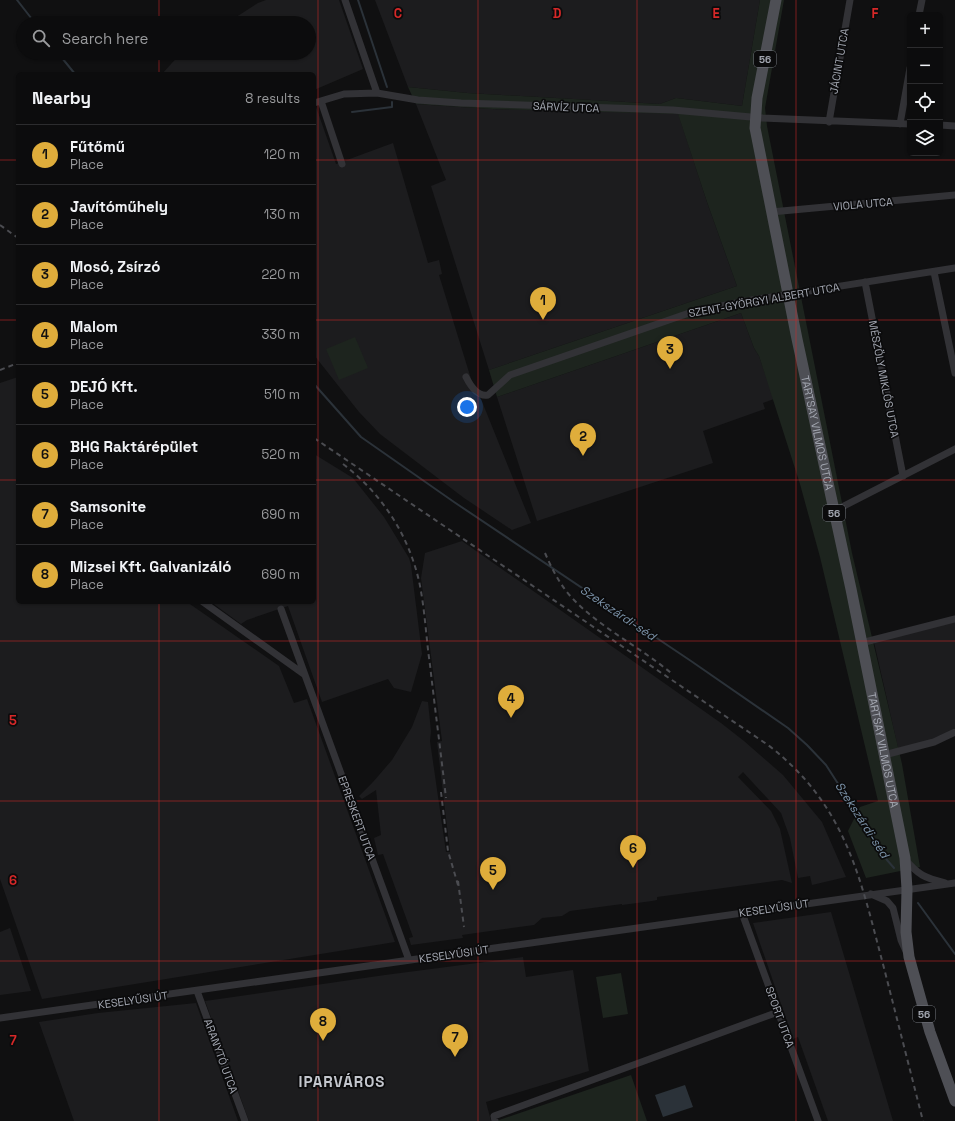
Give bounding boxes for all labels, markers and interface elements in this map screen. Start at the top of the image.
text: C [394,5,402,22]
text: D [553,5,562,22]
text: E [712,5,720,22]
text: F [872,5,879,22]
map controls [907,12,943,156]
button: + [907,12,943,48]
search box [16,16,316,60]
icon: search [30,27,52,49]
street label: JÁCINT UTCA [826,27,852,95]
text: Search here [62,29,148,48]
button: − [907,48,943,84]
road number: 56 [754,51,776,67]
button: locate [907,84,943,120]
text: Nearby [32,87,91,109]
text: 8 results [245,90,300,107]
street label: SÁRVÍZ UTCA [533,99,600,115]
button: layers [907,120,943,156]
text: Fűtőmű [70,137,125,156]
text: 1 [42,146,48,163]
text: 120 m [264,146,300,163]
text: Place [70,156,104,173]
street label: VIOLA UTCA [833,194,893,214]
text: Javítóműhely [70,197,168,216]
text: 2 [41,206,49,223]
text: 130 m [264,206,300,223]
text: Place [70,216,104,233]
text: Mosó, Zsírzó [70,257,160,276]
text: 3 [41,266,49,283]
text: 220 m [261,266,300,283]
text: Place [70,276,104,293]
street label: SZENT-GYÖRGYI ALBERT UTCA [687,279,841,320]
pin: 1 [530,287,556,320]
text: Malom [70,317,118,336]
street label: MÉSZÖLY MIKLÓS UTCA [866,319,903,439]
text: 4 [41,326,49,343]
text: 330 m [261,326,300,343]
text: Place [70,336,104,353]
pin: 3 [657,336,683,369]
street label: TARTSAY VILMOS UTCA [798,374,836,492]
text: DEJÓ Kft. [70,377,138,396]
text: 5 [41,386,49,403]
text: 510 m [264,386,300,403]
text: Place [70,396,104,413]
your location [457,397,477,417]
pin: 2 [570,423,596,456]
text: BHG Raktárépület [70,437,198,456]
text: 6 [41,446,49,463]
text: 520 m [262,446,300,463]
text: Place [70,456,104,473]
text: Samsonite [70,497,146,516]
road number: 56 [823,505,845,521]
text: 7 [41,506,49,523]
text: 690 m [261,506,300,523]
text: Place [70,516,104,533]
text: Mizsei Kft. Galvanizáló [70,557,231,576]
text: 8 [41,566,49,583]
text: 690 m [261,566,300,583]
text: Place [70,576,104,593]
water label: Szekszárdi-séd [577,582,660,645]
pin: 4 [498,685,524,718]
street label: TARTSAY VILMOS UTCA [865,691,902,809]
text: 5 [9,712,17,729]
street label: EPRESKERT UTCA [335,774,379,862]
water label: Szekszárdi-séd [831,779,893,862]
pin: 6 [620,835,646,868]
pin: 5 [480,857,506,890]
text: 6 [9,872,17,889]
street label: KESELYŰSI ÚT [738,895,810,920]
street label: KESELYŰSI ÚT [418,941,490,966]
street label: SPORT UTCA [762,985,798,1049]
street label: KESELYŰSI ÚT [97,987,169,1012]
road number: 56 [913,1006,935,1022]
pin: 8 [310,1008,336,1041]
street label: ARANYTÓ UTCA [201,1016,242,1095]
pin: 7 [442,1024,468,1057]
text: 7 [9,1032,17,1049]
district label: IPARVÁROS [299,1072,385,1091]

